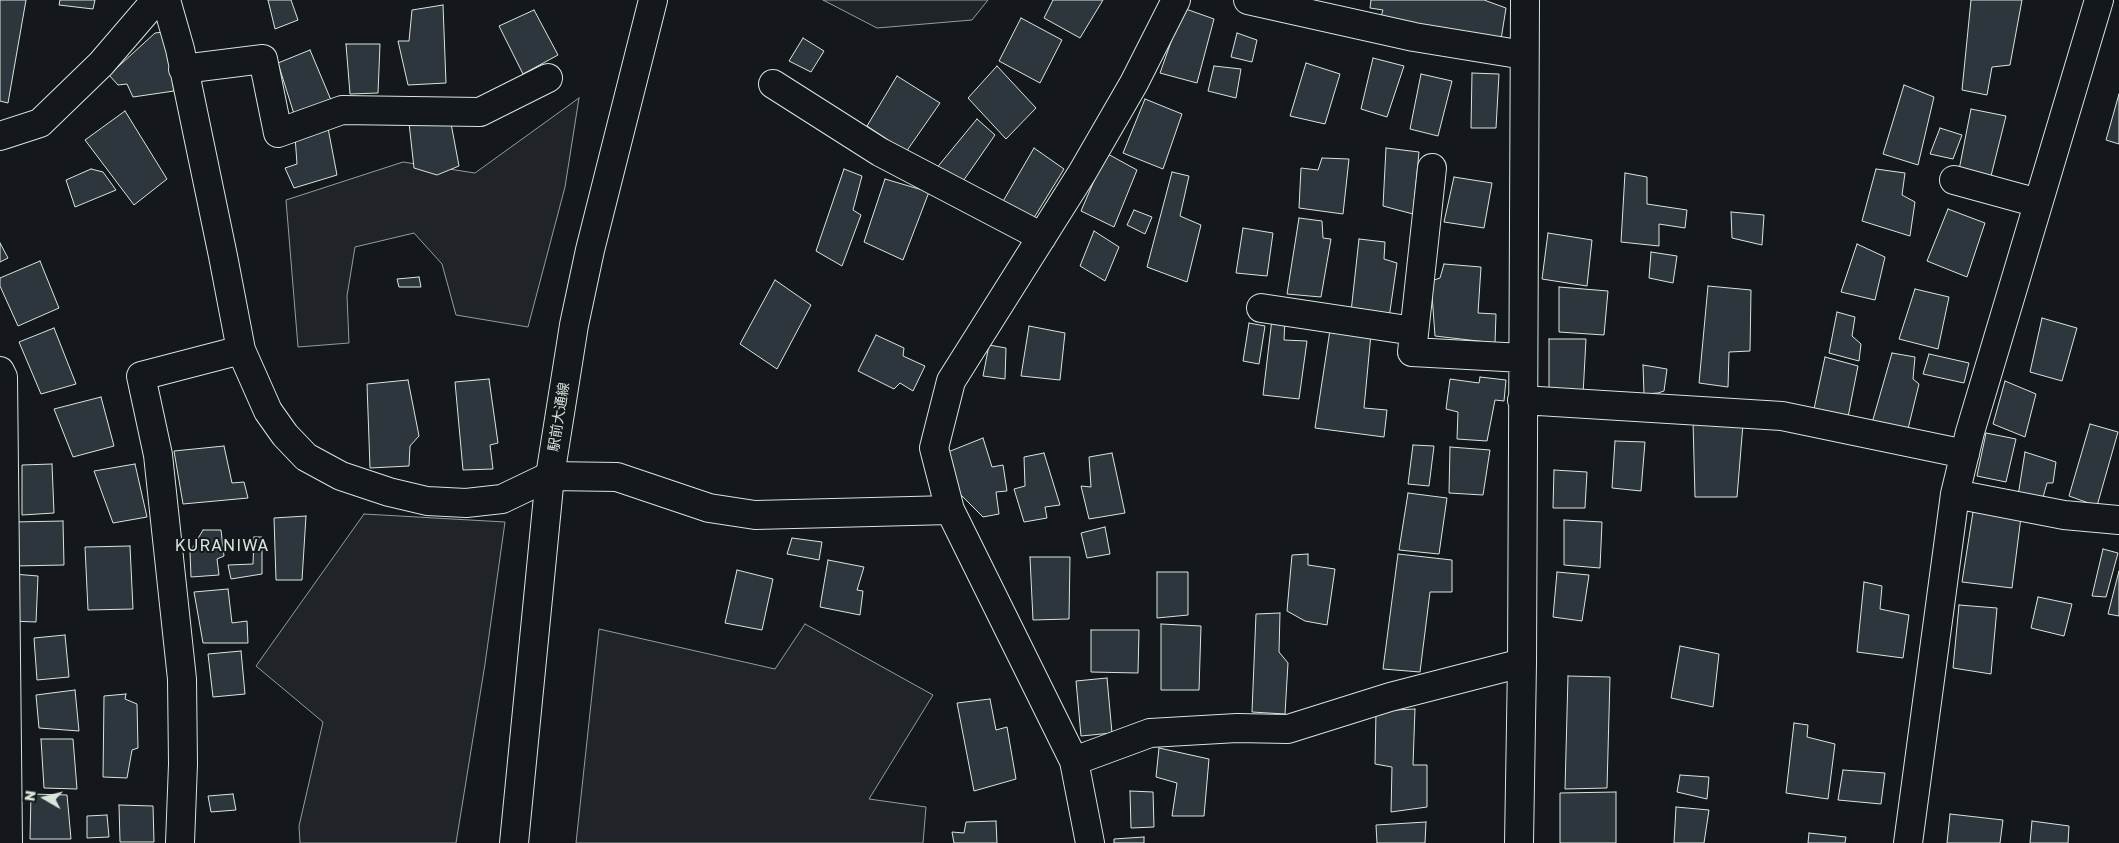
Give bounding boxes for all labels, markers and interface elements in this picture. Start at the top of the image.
street label: 駅前大通線 [545,381,573,453]
district label: KURANIWA [174,536,270,556]
north arrow [20,773,70,823]
text: N [20,789,39,802]

